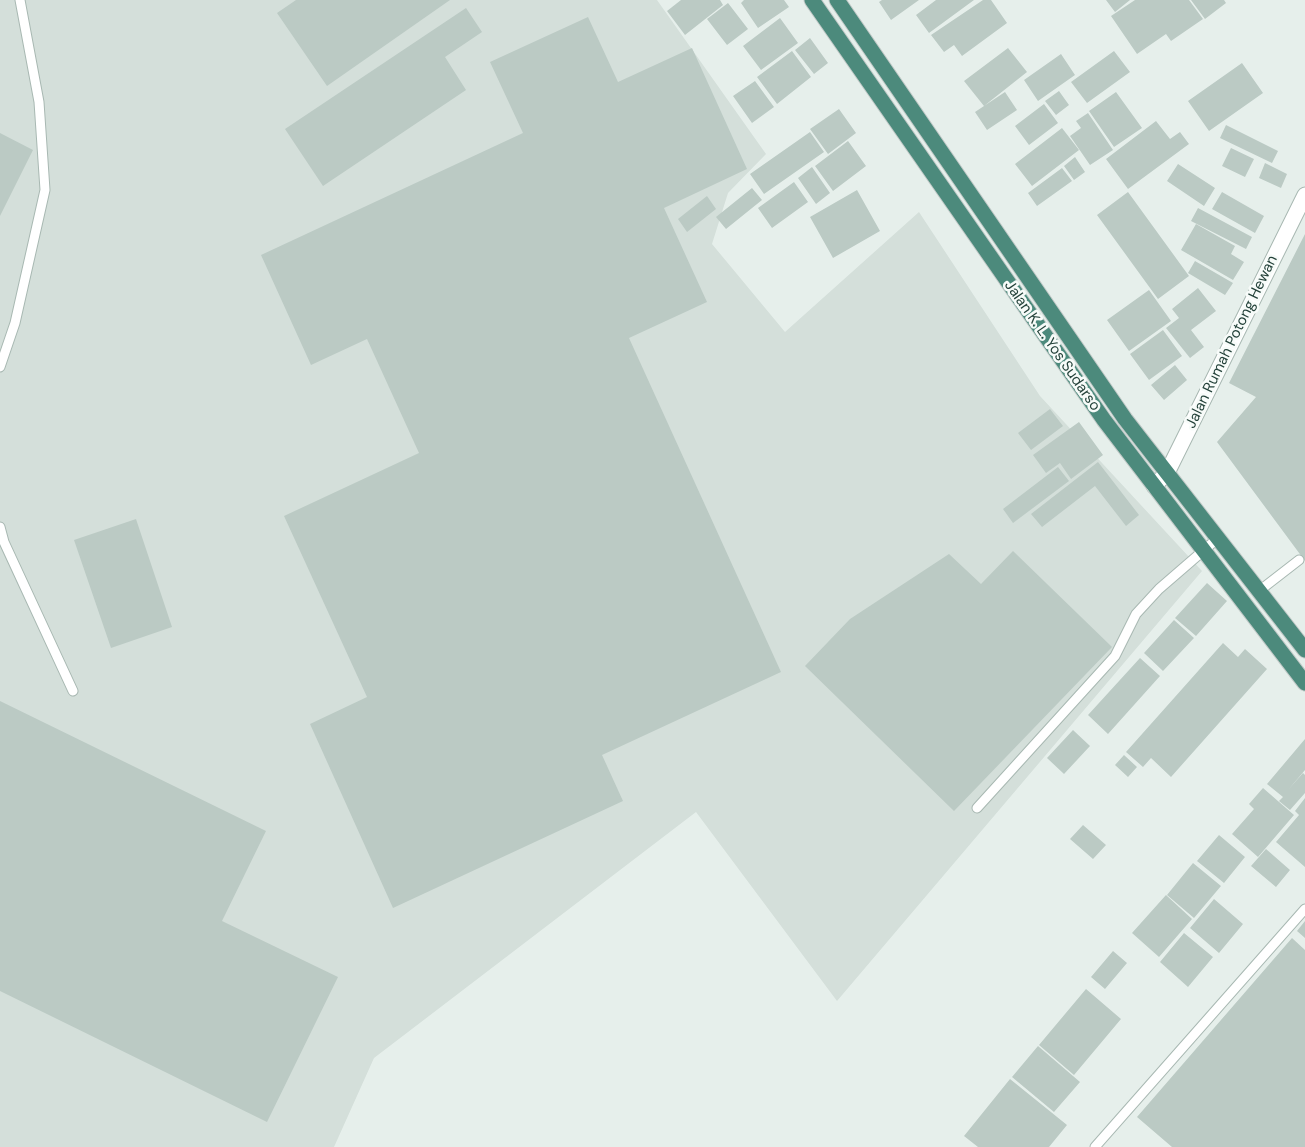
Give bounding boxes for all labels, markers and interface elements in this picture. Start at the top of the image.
street label: Jalan Rumah Potong Hewan [1182,253,1282,431]
street label: Jalan K. L. Yos Sudarso [1000,277,1104,415]

